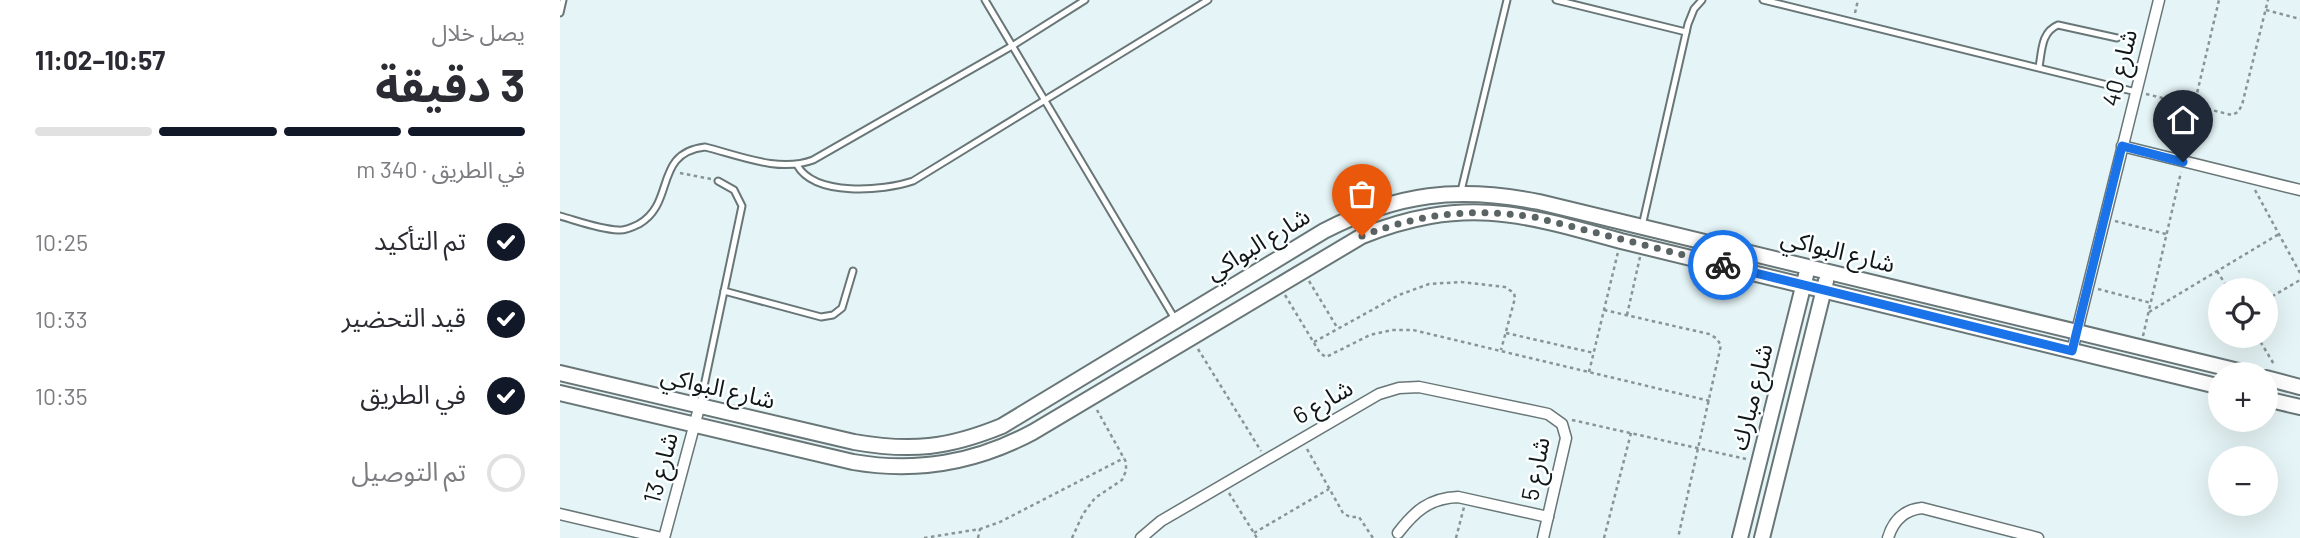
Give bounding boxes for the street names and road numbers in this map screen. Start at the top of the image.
street label: شارع 40 [2095,26,2146,110]
street label: شارع البواكي [1200,200,1317,290]
street label: شارع البواكي [1777,221,1898,283]
street label: شارع مبارك [1723,340,1782,454]
street label: شارع البواكي [657,359,778,419]
street label: شارع 6 [1287,372,1359,433]
street label: شارع 13 [636,429,687,507]
street label: شارع 5 [1514,435,1559,504]

